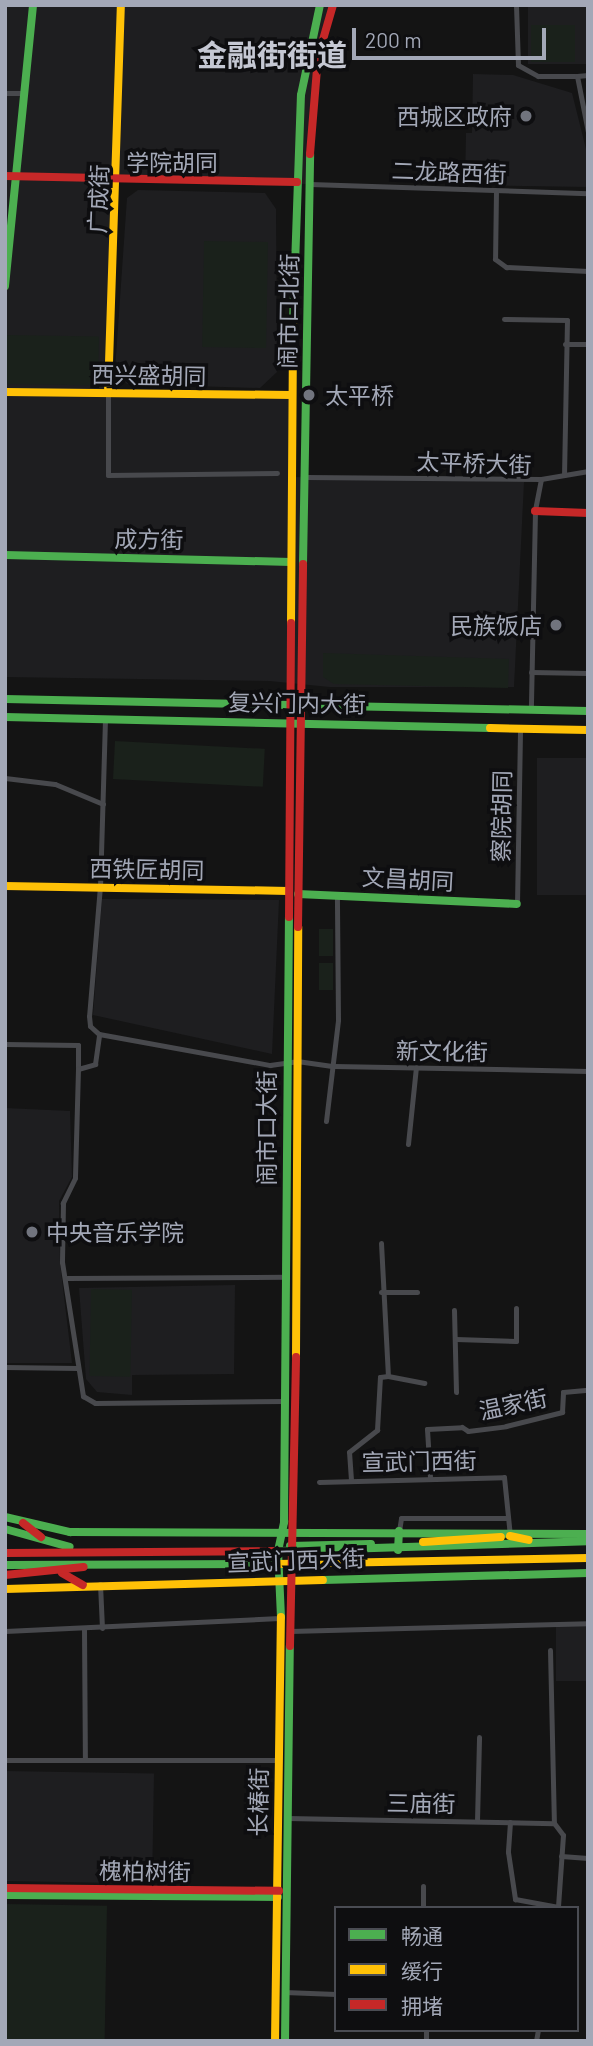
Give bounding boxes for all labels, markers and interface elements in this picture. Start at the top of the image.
scale bar [355,14,549,58]
text: 200 m [365,27,422,52]
district label: 金融街街道 [197,36,347,72]
place label: 西城区政府 [397,102,512,130]
marker: 西城区政府 [518,108,534,124]
street label: 学院胡同 [126,148,218,176]
street label: 二龙路西街 [391,156,507,188]
street label: 广成街 [83,164,113,234]
street label: 闹市口北街 [273,253,303,369]
street label: 西兴盛胡同 [91,360,207,390]
place label: 太平桥 [325,381,394,409]
marker: 太平桥 [299,385,319,405]
street label: 太平桥大街 [416,447,532,479]
street label: 成方街 [114,525,184,553]
place label: 民族饭店 [450,611,542,639]
marker: 民族饭店 [548,617,564,633]
street label: 复兴门内大街 [228,688,366,718]
street label: 察院胡同 [486,770,516,862]
street label: 西铁匠胡同 [89,854,205,884]
street label: 文昌胡同 [361,863,455,895]
street label: 新文化街 [396,1036,488,1066]
street label: 闹市口大街 [252,1071,280,1185]
place label: 中央音乐学院 [46,1218,184,1246]
marker: 中央音乐学院 [24,1224,40,1240]
street label: 温家街 [476,1383,550,1425]
street label: 宣武门西街 [361,1446,477,1476]
street label: 宣武门西大街 [227,1544,365,1576]
street label: 长椿街 [244,1767,272,1837]
street label: 三庙街 [386,1789,456,1817]
street label: 槐柏树街 [99,1856,191,1886]
legend [334,1906,579,2032]
text: 畅通 [401,1923,443,1948]
text: 缓行 [401,1958,443,1983]
text: 拥堵 [401,1993,443,2018]

